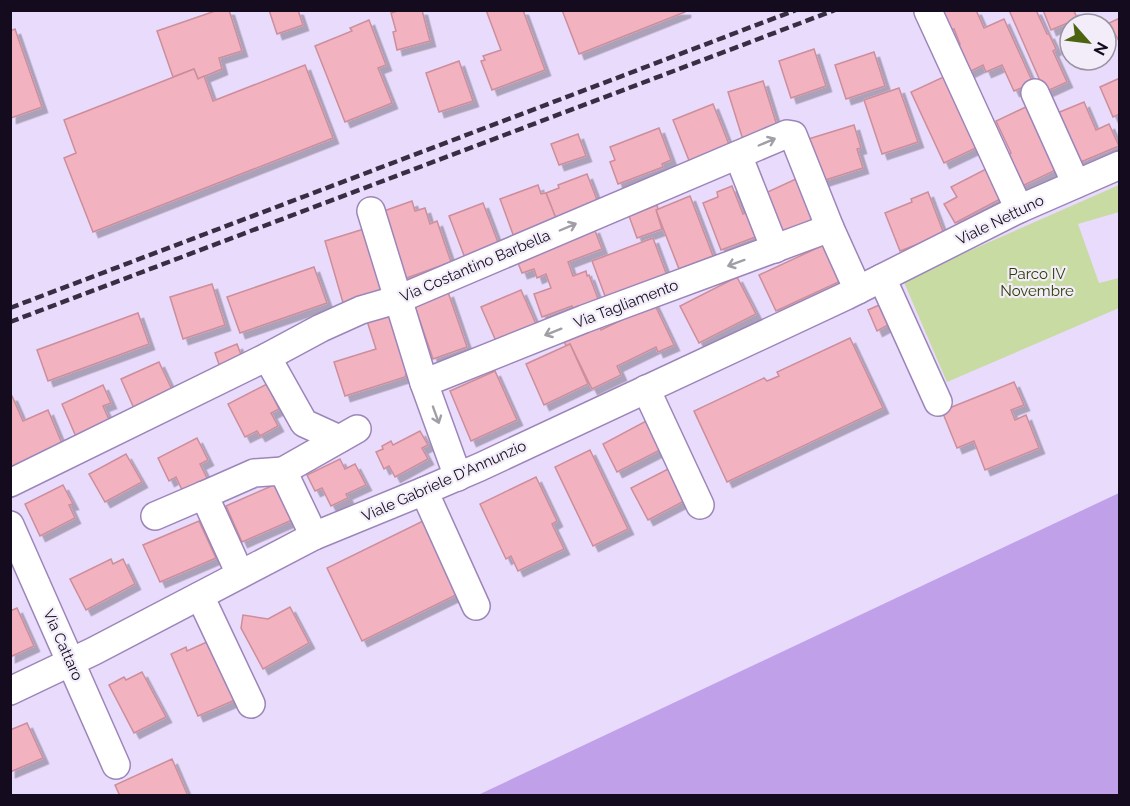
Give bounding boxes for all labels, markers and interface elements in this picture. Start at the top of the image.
north arrow [1058,12,1118,72]
text: N [1090,39,1112,59]
one-way arrow [757,136,776,147]
street label: Viale Nettuno [953,191,1047,249]
one-way arrow [559,221,577,232]
street label: Via Costantino Barbella [397,226,553,306]
one-way arrow [727,258,745,269]
park label: Parco IV Novembre [1000,265,1074,300]
street label: Via Tagliamento [571,276,681,332]
one-way arrow [544,327,563,338]
one-way arrow [431,405,442,424]
street label: Viale Gabriele D'Annunzio [359,437,529,525]
street label: Via Cattaro [39,607,87,683]

